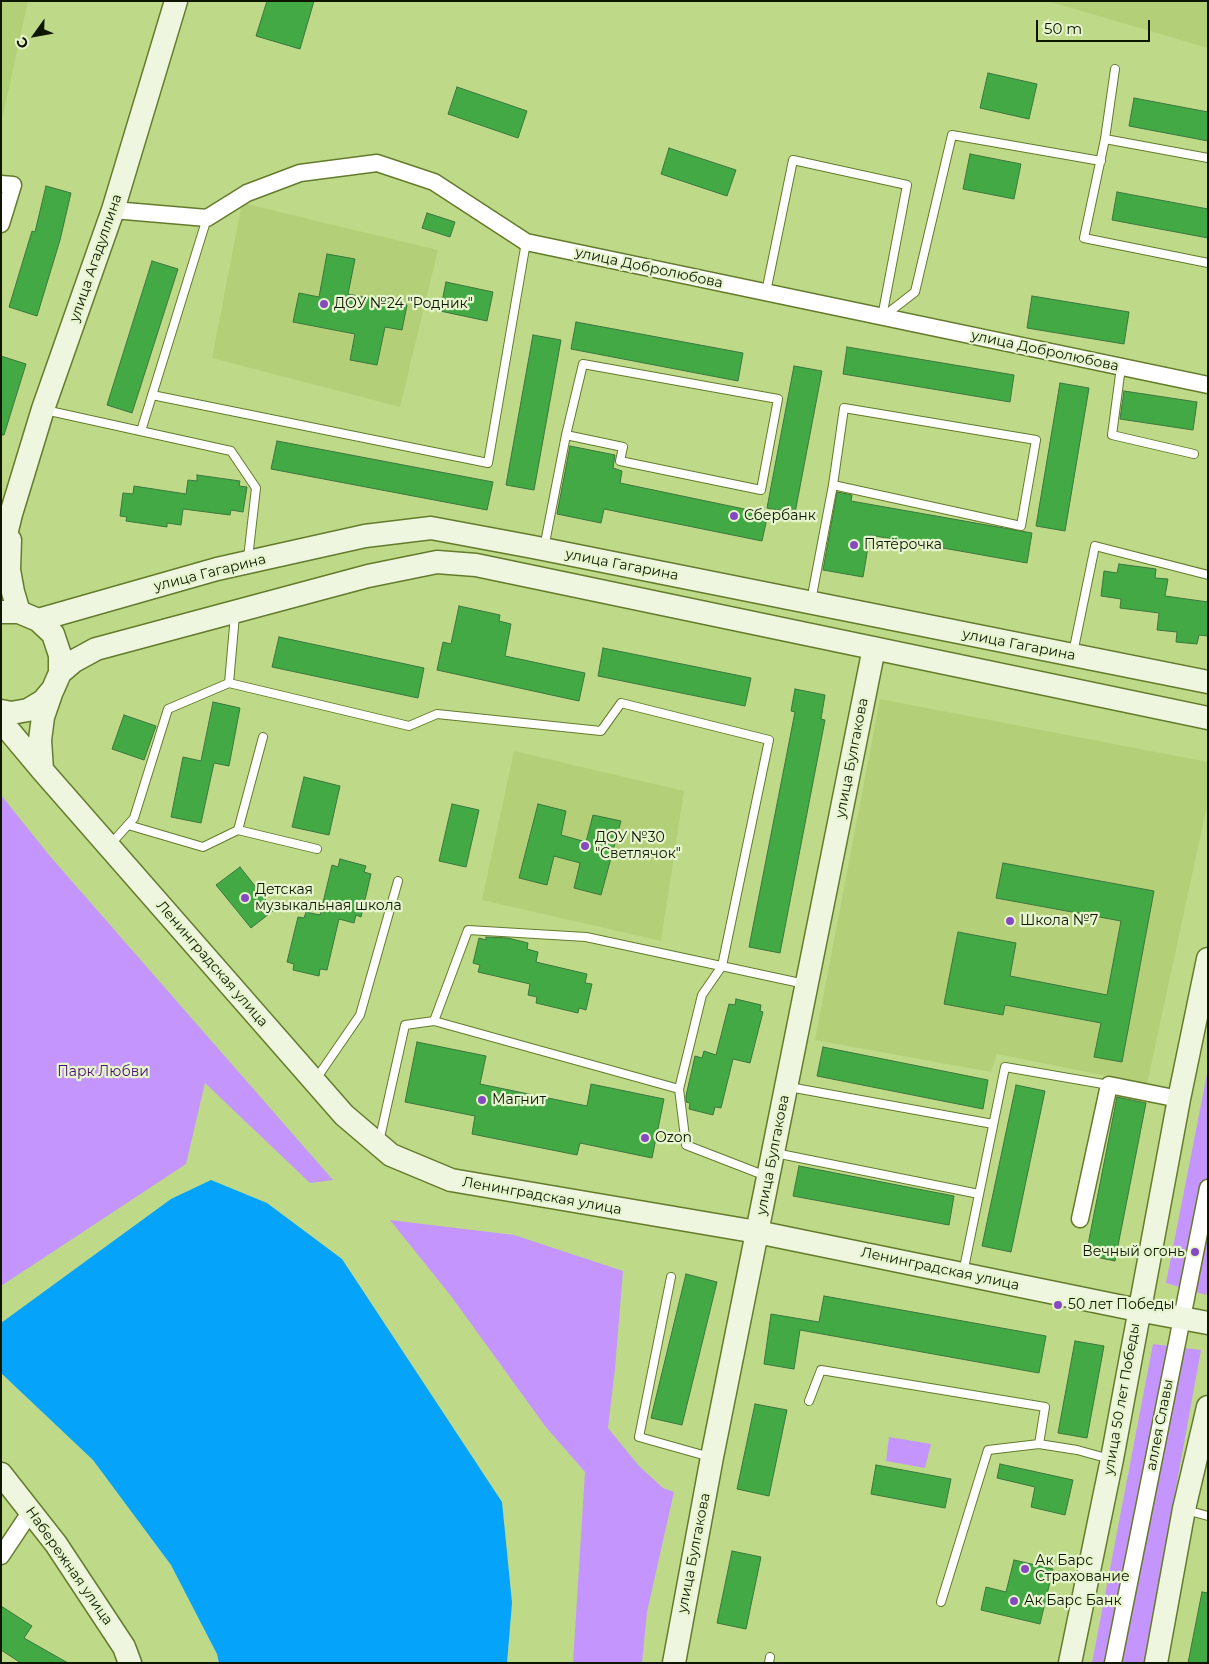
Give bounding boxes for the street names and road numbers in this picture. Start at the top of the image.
street label: улица Агадуллина [66,192,126,324]
street label: улица Добролюбова [574,244,724,292]
street label: улица Добролюбова [970,327,1120,375]
street label: улица Гагарина [564,546,680,584]
street label: улица Гагарина [152,551,268,595]
street label: улица Гагарина [961,626,1077,664]
street label: улица Булгакова [832,697,872,819]
street label: Ленинградская улица [153,898,271,1030]
street label: улица Булгакова [753,1094,793,1216]
street label: Ленинградская улица [461,1174,623,1218]
street label: Ленинградская улица [859,1244,1021,1294]
street label: улица 50 лет Победы [1100,1322,1144,1476]
street label: аллея Славы [1143,1378,1177,1472]
street label: улица Булгакова [674,1492,714,1614]
street label: Набережная улица [22,1504,116,1628]

